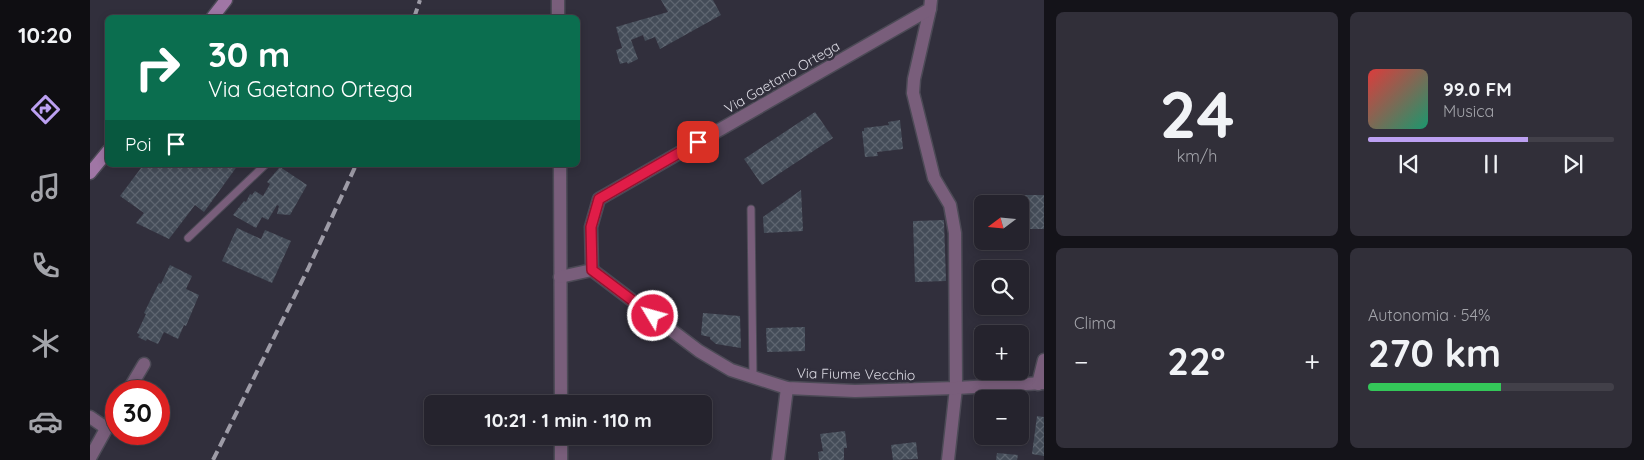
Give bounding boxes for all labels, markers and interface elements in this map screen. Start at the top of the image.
text: 10:20 [18,21,72,49]
text: 30 m [208,32,290,76]
icon: right [125,35,190,100]
street label: Via Gaetano Ortega [721,37,843,117]
text: 24 [1159,73,1235,154]
text: Via Gaetano Ortega [208,75,413,103]
text: 99.0 FM [1443,77,1512,101]
icon: directions [28,92,63,127]
text: Musica [1443,101,1494,121]
pin [677,121,719,163]
icon: arrive [684,128,712,156]
icon: arrive [162,130,190,158]
text: Poi [125,132,152,156]
text: km/h [1177,146,1217,166]
icon: previous [1395,150,1423,178]
icon: pause [1477,150,1505,178]
icon: next [1559,150,1587,178]
icon: music [28,170,63,205]
north arrow [974,195,1029,250]
map controls [974,195,1029,445]
icon: phone [28,248,63,283]
button: search [974,260,1029,315]
position arrow [626,289,678,341]
text: Autonomia · 54% [1368,305,1490,325]
text: Clima [1074,313,1116,333]
button: + [974,325,1029,380]
icon: climate [28,326,63,361]
text: 270 km [1368,329,1501,377]
text: 22° [1167,337,1225,385]
text: − [1074,344,1089,379]
text: + [1304,344,1320,379]
street label: Via Fiume Vecchio [796,364,916,384]
speed limit sign: 30 [105,380,170,445]
button: − [974,390,1029,445]
icon: car [28,404,63,439]
text: 10:21 · 1 min · 110 m [484,408,652,432]

